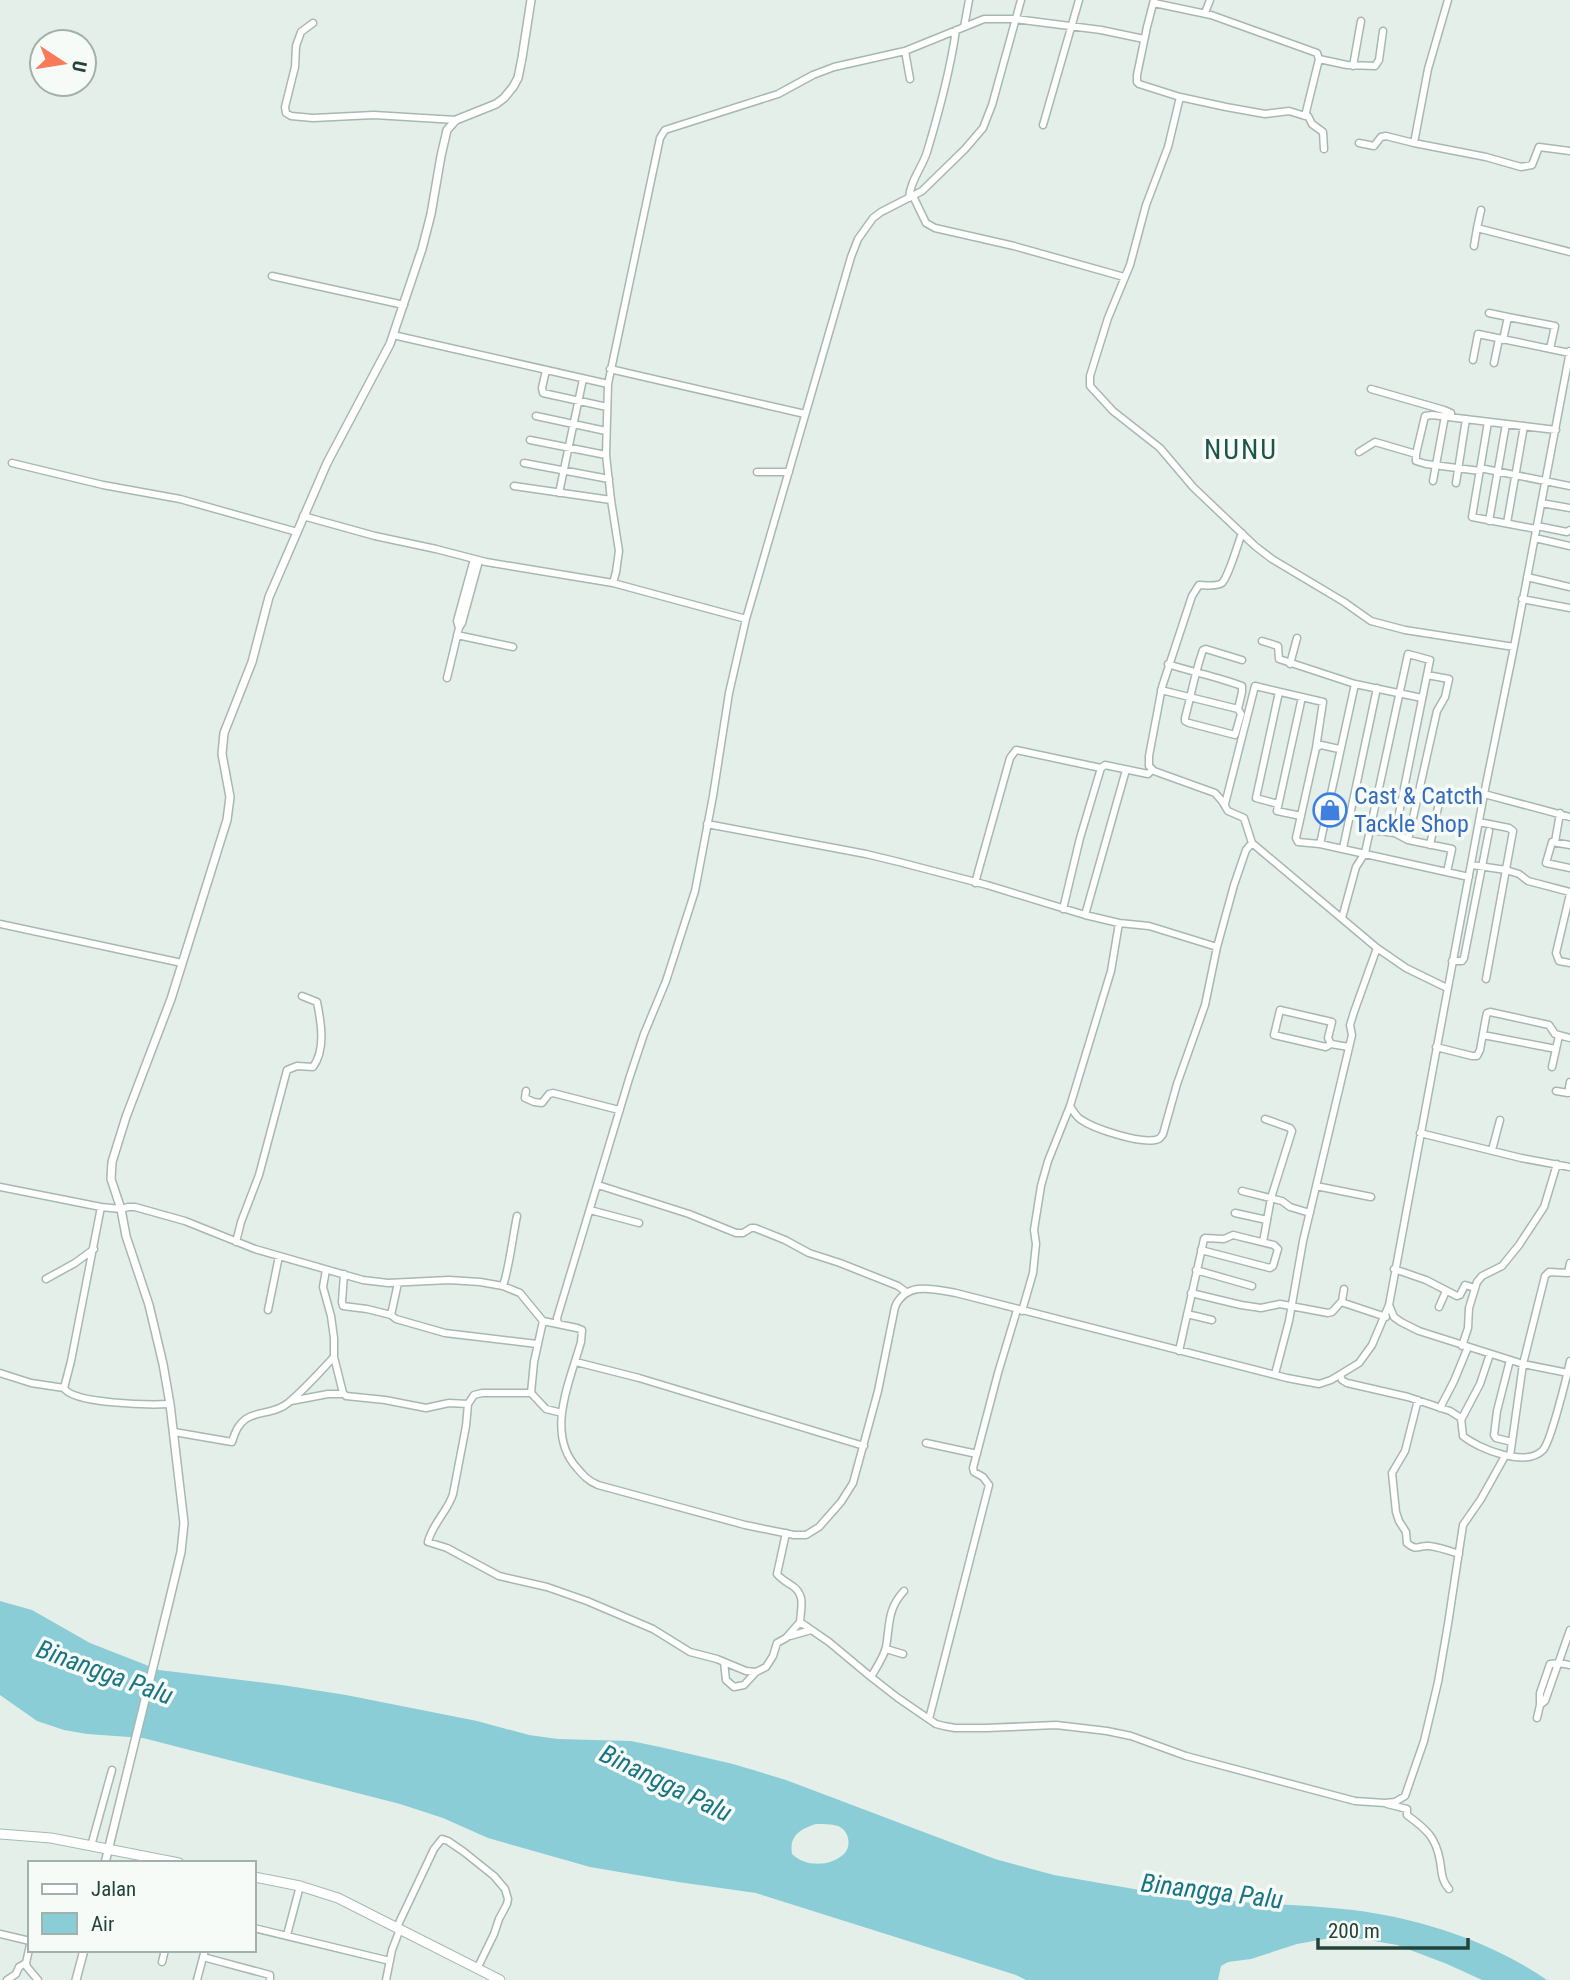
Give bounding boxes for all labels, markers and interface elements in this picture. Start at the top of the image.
north arrow [28,28,98,98]
text: U [67,59,92,74]
district label: NUNU [1204,433,1278,466]
place label: Cast & Catcth Tackle Shop [1354,782,1483,838]
shop icon: Cast & Catcth Tackle Shop [1311,791,1349,829]
water label: Binangga Palu [33,1633,177,1711]
water label: Binangga Palu [595,1738,737,1828]
legend [28,1861,256,1952]
water label: Binangga Palu [1139,1867,1285,1915]
text: Jalan [91,1877,136,1901]
scale bar [1318,1906,1468,1950]
text: Air [91,1912,114,1936]
text: 200 m [1328,1919,1380,1943]

